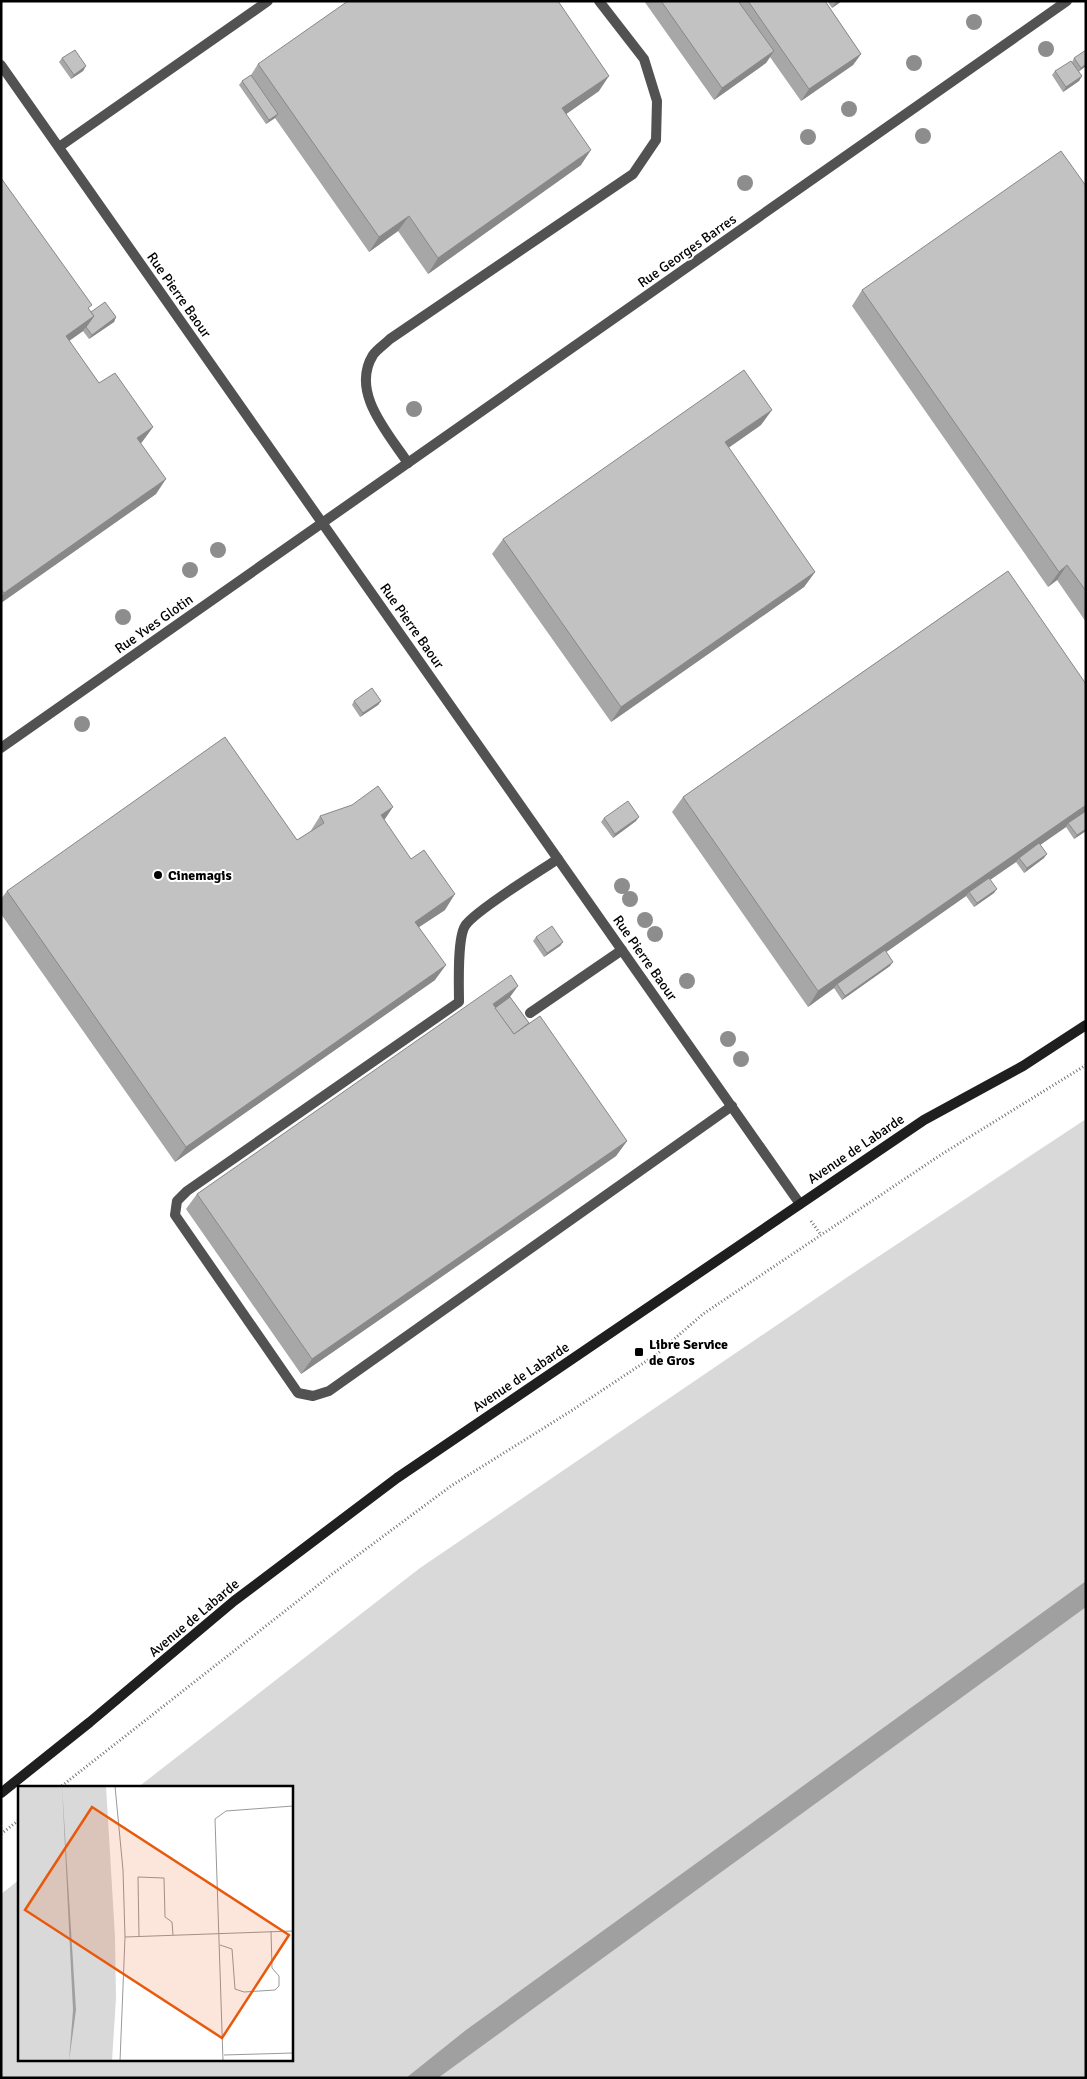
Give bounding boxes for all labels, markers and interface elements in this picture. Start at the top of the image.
street label: Rue Georges Barres [634,211,740,291]
street label: Rue Pierre Baour [143,249,215,342]
street label: Rue Pierre Baour [376,580,448,673]
street label: Rue Yves Glotin [112,591,196,657]
place label: Cinemagis [168,867,232,884]
marker: Cinemagis [152,869,164,881]
street label: Rue Pierre Baour [609,912,681,1005]
street label: Avenue de Labarde [805,1110,907,1188]
place label: Libre Service de Gros [649,1336,728,1369]
street label: Avenue de Labarde [470,1338,572,1416]
marker: Libre Service de Gros [633,1346,645,1358]
street label: Avenue de Labarde [145,1575,243,1661]
inset map [18,1786,292,2062]

